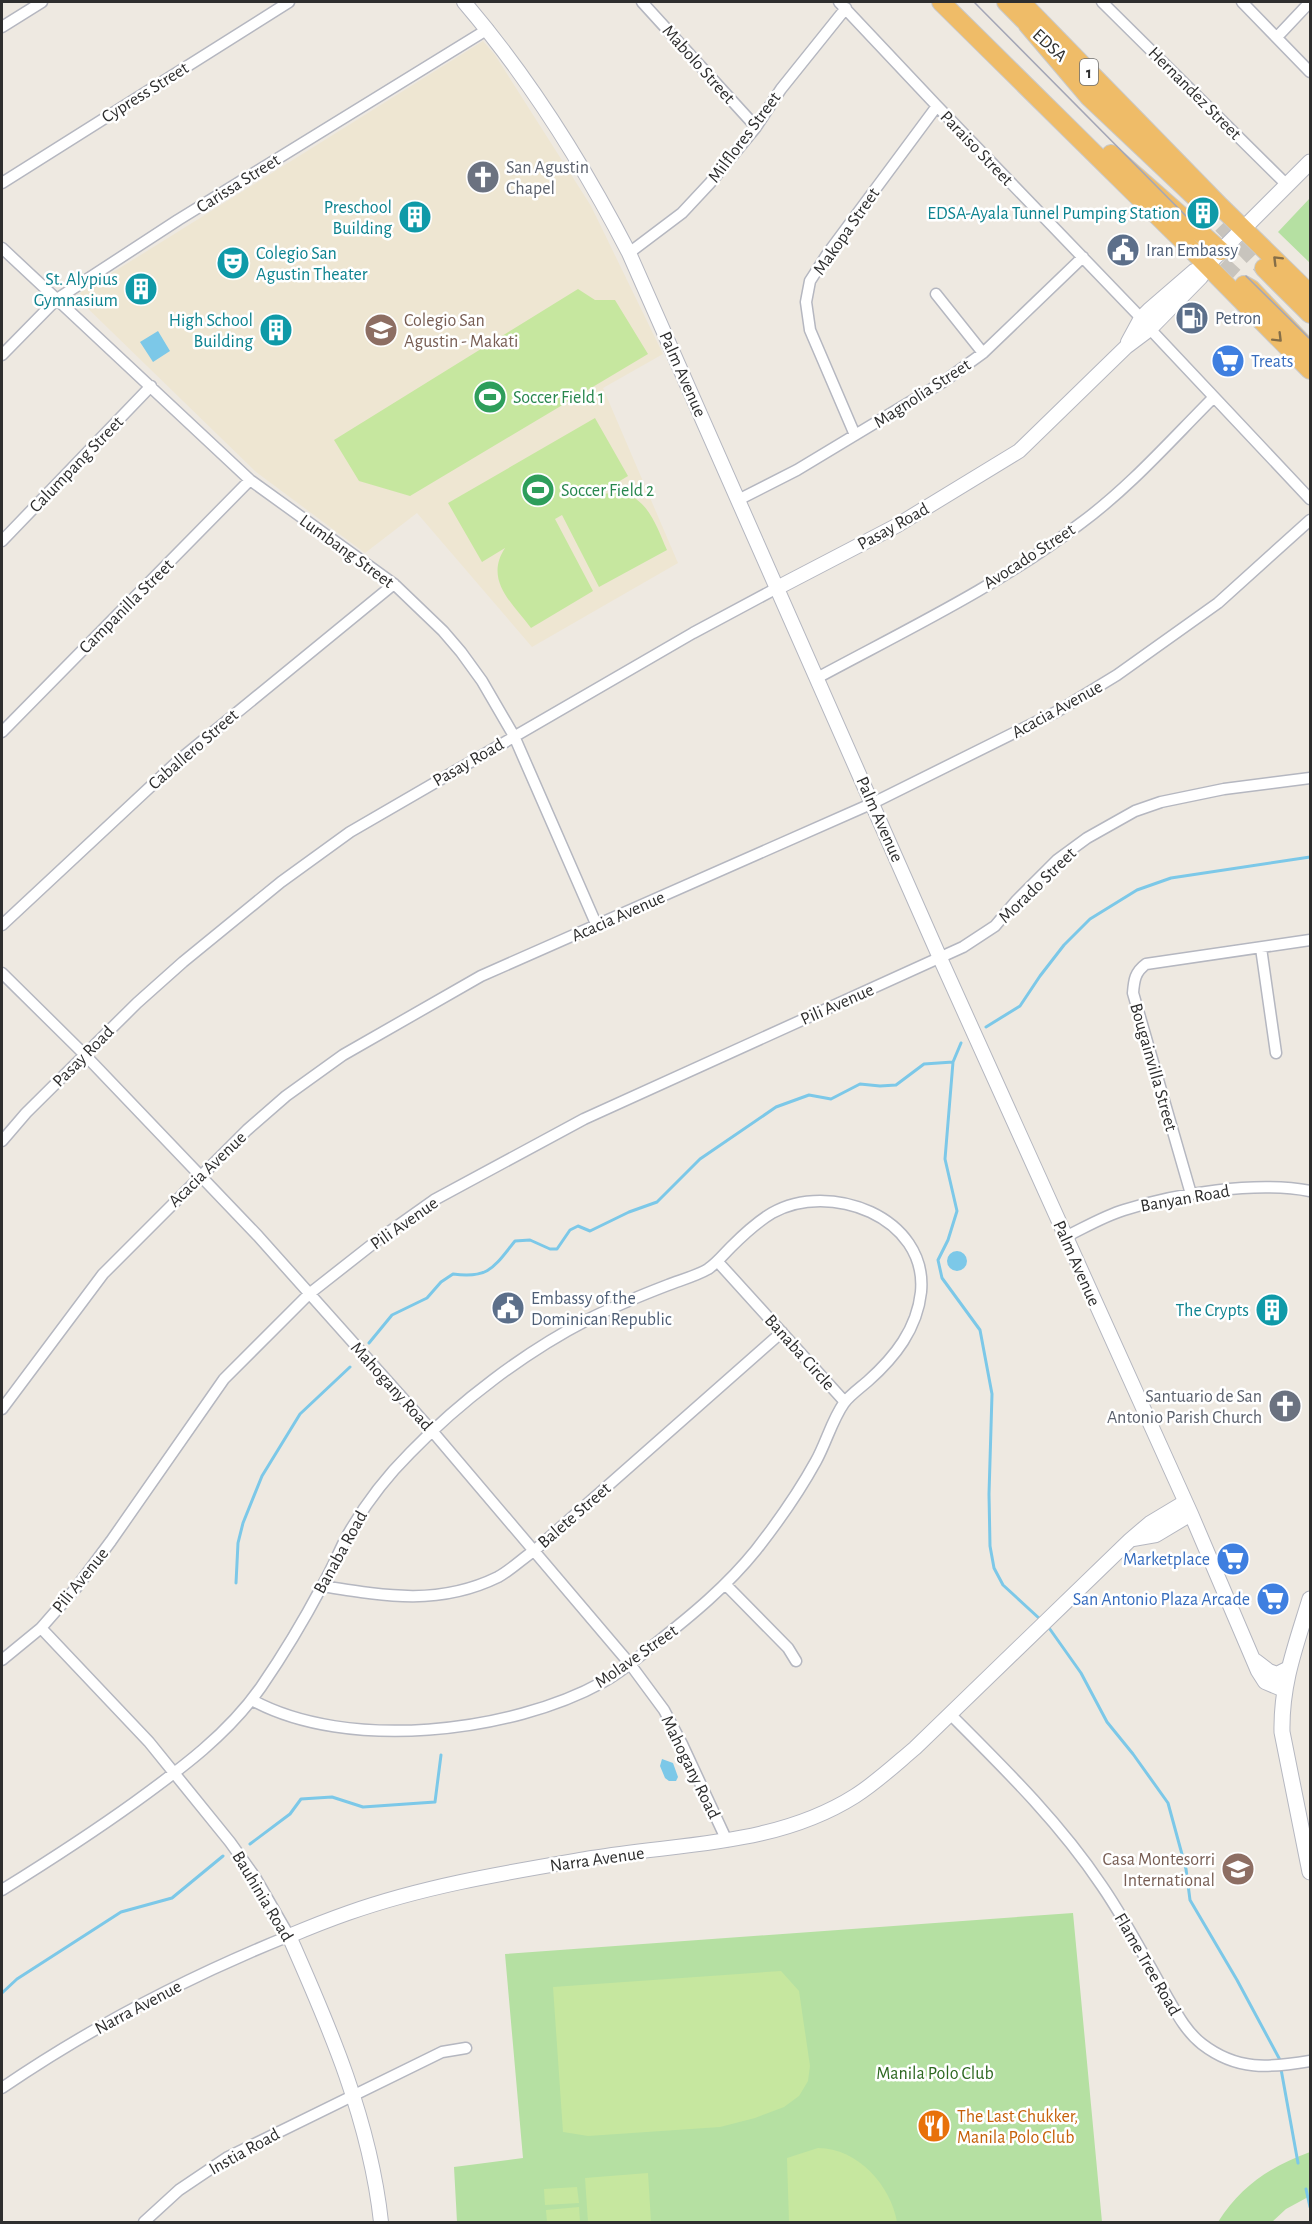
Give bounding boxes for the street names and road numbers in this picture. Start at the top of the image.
street label: Mabolo Street [658,22,738,108]
street label: EDSA [1029,26,1070,66]
street label: Hernandez Street [1144,44,1244,144]
street label: Cypress Street [99,59,192,127]
road number: 1 [1080,59,1098,85]
street label: Milflores Street [705,89,785,186]
street label: Paraiso Street [936,108,1016,190]
street label: Carissa Street [194,151,284,217]
street label: Makopa Street [810,184,884,278]
street label: Palm Avenue [655,329,709,420]
street label: Magnolia Street [871,356,974,432]
street label: Calumpang Street [26,413,127,516]
street label: Pasay Road [855,500,932,554]
street label: Lumbang Street [296,512,397,592]
street label: Avocado Street [981,521,1079,593]
street label: Campanilla Street [76,556,178,657]
street label: Acacia Avenue [1009,678,1106,742]
street label: Caballero Street [145,706,242,793]
street label: Pasay Road [430,735,507,790]
street label: Palm Avenue [852,774,906,865]
street label: Morado Street [995,844,1080,927]
street label: Acacia Avenue [569,888,668,946]
street label: Pili Avenue [798,981,877,1029]
street label: Bougainvilla Street [1126,1001,1180,1134]
street label: Pasay Road [50,1023,118,1091]
street label: Acacia Avenue [165,1128,250,1211]
street label: Banyan Road [1139,1182,1231,1216]
street label: Pili Avenue [367,1194,442,1254]
street label: Palm Avenue [1049,1218,1103,1309]
street label: Banaba Circle [761,1311,838,1394]
street label: Mahogany Road [347,1339,436,1435]
street label: Balete Street [535,1479,615,1552]
street label: Banaba Road [311,1508,371,1597]
street label: Pili Avenue [49,1545,112,1617]
street label: Molave Street [592,1622,681,1692]
street label: Mahogany Road [657,1713,723,1822]
street label: Narra Avenue [549,1844,646,1876]
street label: Bauhinia Road [228,1848,296,1945]
street label: Flame Tree Road [1111,1910,1184,2019]
street label: Narra Avenue [92,1978,185,2038]
street label: Instia Road [206,2125,283,2179]

